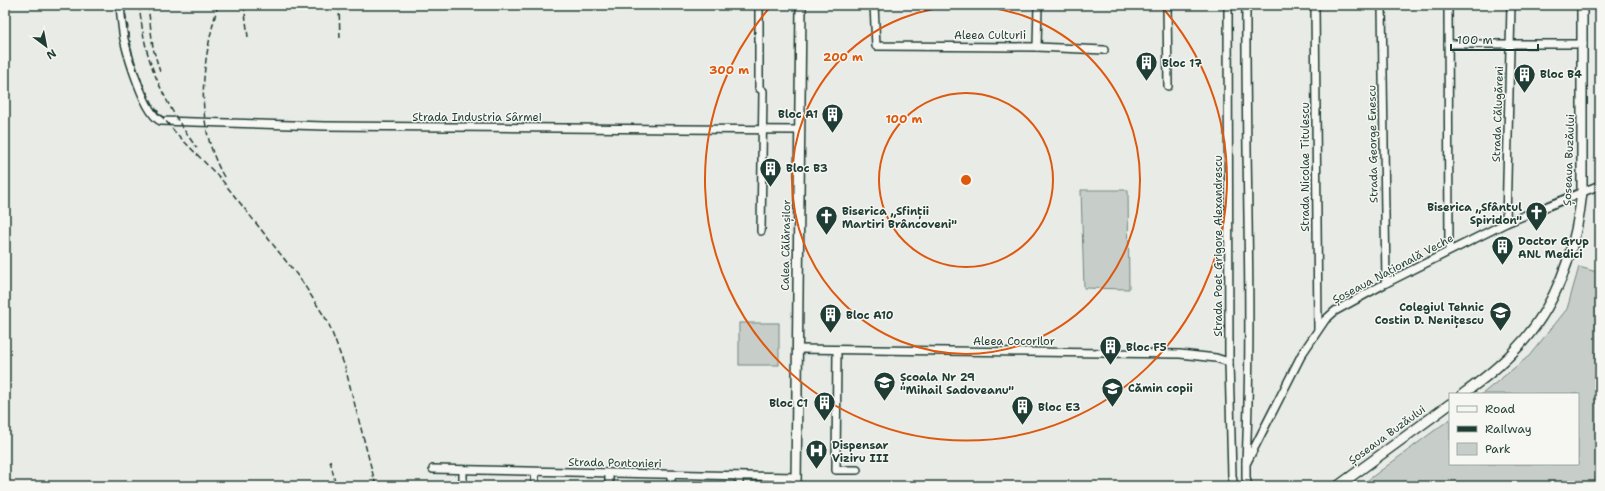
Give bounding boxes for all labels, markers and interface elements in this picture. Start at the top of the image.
north arrow [26,26,66,66]
scale bar [1451,26,1538,52]
street label: Aleea Culturii [954,28,1026,43]
text: 100 m [1457,32,1493,48]
text: N [43,45,59,63]
text: 200 m [823,49,863,65]
building icon: Bloc 17 [1134,50,1160,83]
place label: Bloc 17 [1162,56,1202,71]
building icon: Bloc B4 [1512,61,1538,94]
text: 300 m [709,62,749,78]
street label: Strada Călugăreni [1489,66,1507,162]
place label: Bloc B4 [1540,67,1582,82]
street label: Strada George Enescu [1364,85,1382,203]
building icon: Bloc A1 [820,101,846,134]
street label: Strada Nicolae Titulescu [1298,102,1313,232]
place label: Bloc A1 [778,107,818,122]
street label: Strada Industria Sârmei [412,110,542,125]
text: 100 m [886,111,923,127]
street label: Șoseaua Buzăului [1560,114,1578,206]
building icon: Bloc B3 [758,155,784,188]
street label: Strada Poet Grigore Alexandrescu [1211,155,1226,337]
place label: Bloc B3 [786,161,828,176]
centre of rings [959,173,973,187]
street label: Calea Călărașilor [778,199,794,291]
place label: Biserica „Sfântul Spiridon" [1427,200,1522,228]
church icon: Biserica „Sfântul Spiridon" [1524,200,1550,233]
church icon: Biserica „Sfinții Martiri Brâncoveni" [814,204,840,237]
place label: Biserica „Sfinții Martiri Brâncoveni" [842,204,957,232]
street label: Șoseaua Națională Veche [1330,231,1456,307]
building icon: Doctor Grup ANL Medici [1489,234,1515,267]
place label: Doctor Grup ANL Medici [1518,234,1589,262]
place label: Colegiul Tehnic Costin D. Nenițescu [1375,300,1484,329]
school or university icon: Colegiul Tehnic Costin D. Nenițescu [1487,300,1513,333]
building icon: Bloc A10 [817,302,843,335]
place label: Bloc A10 [846,308,894,323]
street label: Aleea Cocorilor [973,334,1055,349]
building icon: Bloc F5 [1097,334,1123,367]
place label: Bloc F5 [1126,340,1167,355]
school or university icon: Școala Nr 29 "Mihail Sadoveanu" [871,370,897,403]
place label: Școala Nr 29 "Mihail Sadoveanu" [900,370,1014,398]
school or university icon: Cămin copii [1099,375,1125,408]
place label: Cămin copii [1128,381,1193,396]
building icon: Bloc C1 [811,390,837,423]
legend [1449,393,1579,465]
building icon: Bloc E3 [1010,394,1036,427]
place label: Bloc C1 [769,396,808,411]
place label: Bloc E3 [1038,400,1080,415]
text: Road [1485,401,1516,417]
street label: Șoseaua Buzăului [1345,402,1429,468]
text: Railway [1485,421,1532,437]
hospital icon: Dispensar Viziru III [803,438,829,471]
place label: Dispensar Viziru III [832,438,889,466]
text: Park [1485,441,1511,457]
street label: Strada Pontonieri [568,455,662,471]

